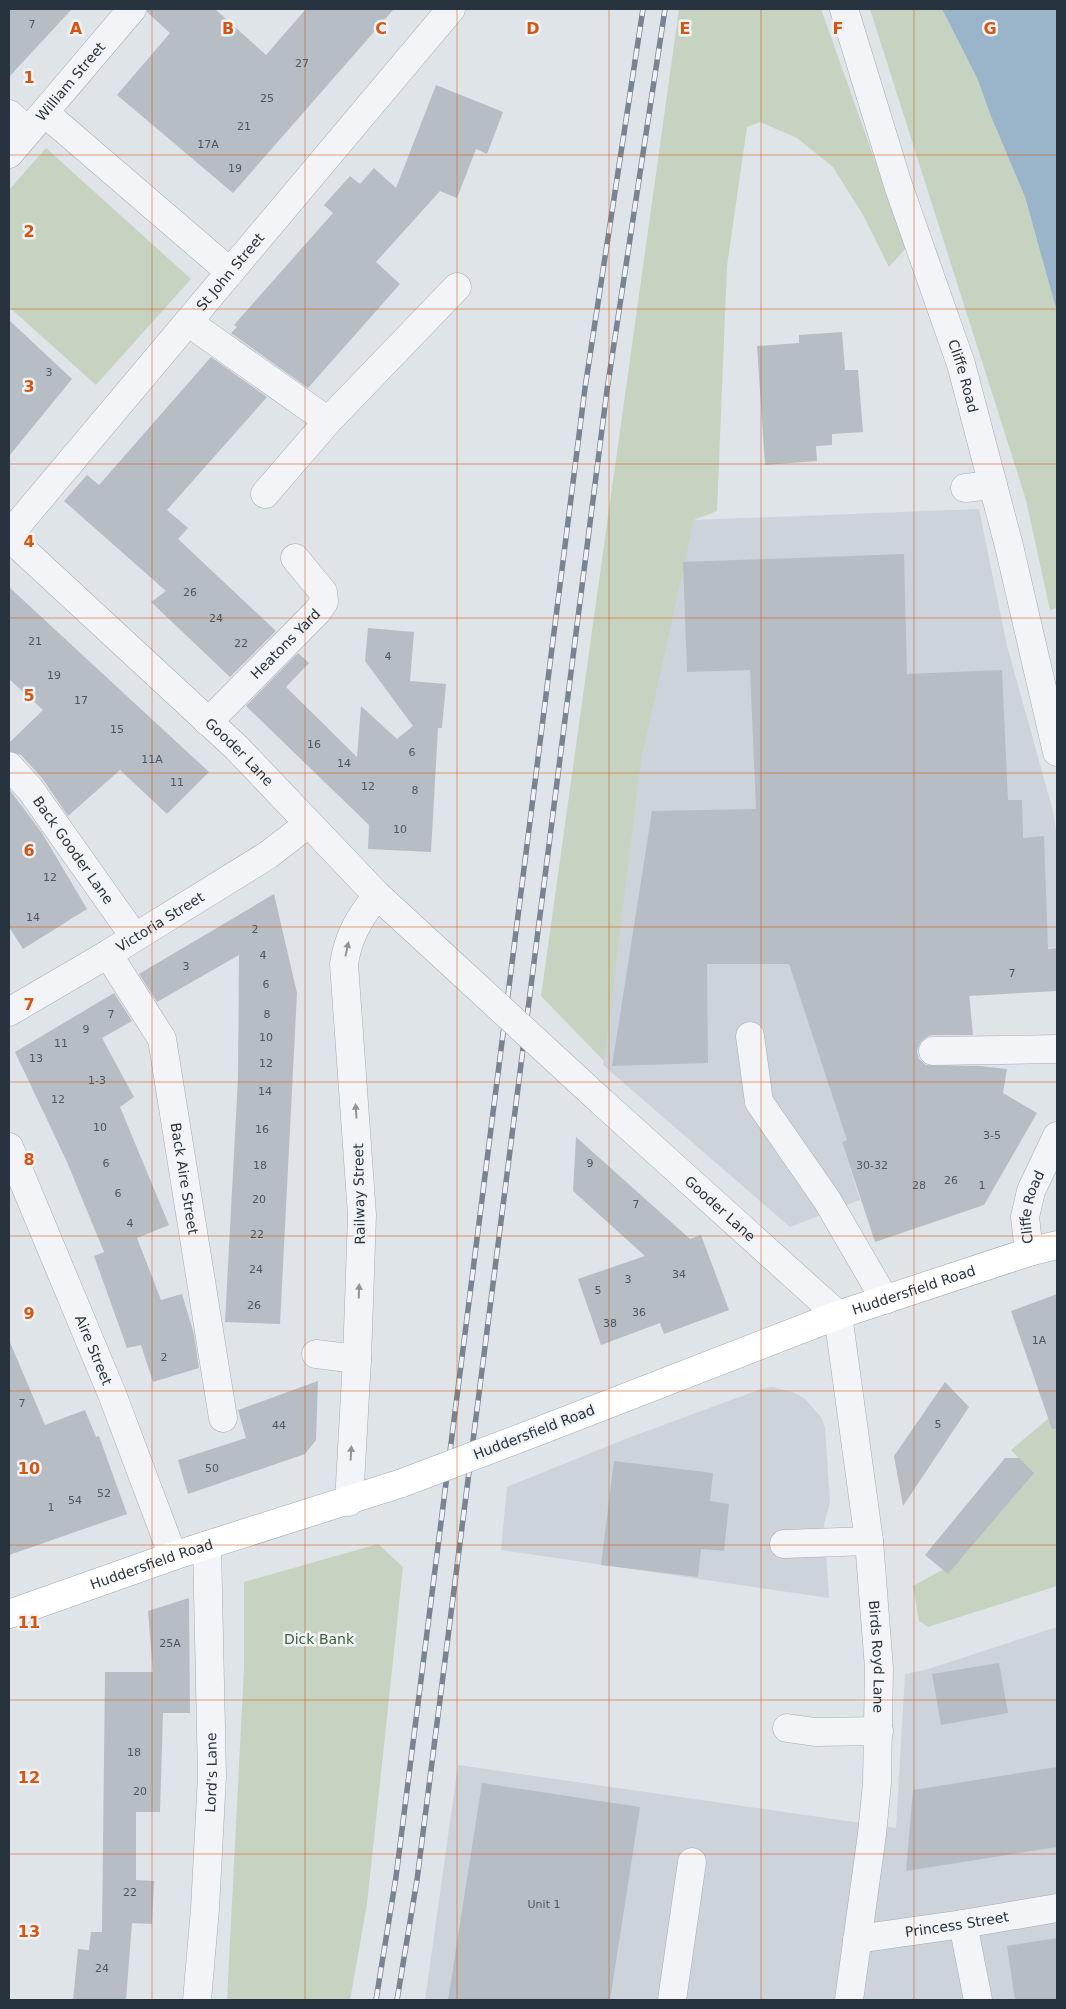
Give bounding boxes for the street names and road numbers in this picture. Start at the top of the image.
street label: William Street [33,38,109,124]
street label: St John Street [193,229,268,314]
street label: Cliffe Road [945,337,981,414]
street label: Heatons Yard [247,606,324,682]
street label: Gooder Lane [202,715,277,789]
street label: Back Gooder Lane [30,793,117,907]
street label: Victoria Street [113,888,207,955]
street label: Back Aire Street [168,1121,201,1236]
street label: Railway Street [350,1143,368,1245]
street label: Cliffe Road [1017,1168,1048,1245]
street label: Gooder Lane [681,1173,759,1245]
street label: Huddersfield Road [850,1262,977,1318]
street label: Aire Street [72,1313,116,1388]
street label: Huddersfield Road [471,1401,597,1463]
street label: Huddersfield Road [88,1536,215,1593]
street label: Birds Royd Lane [866,1600,887,1713]
street label: Lord's Lane [202,1732,220,1813]
street label: Princess Street [904,1908,1010,1940]

